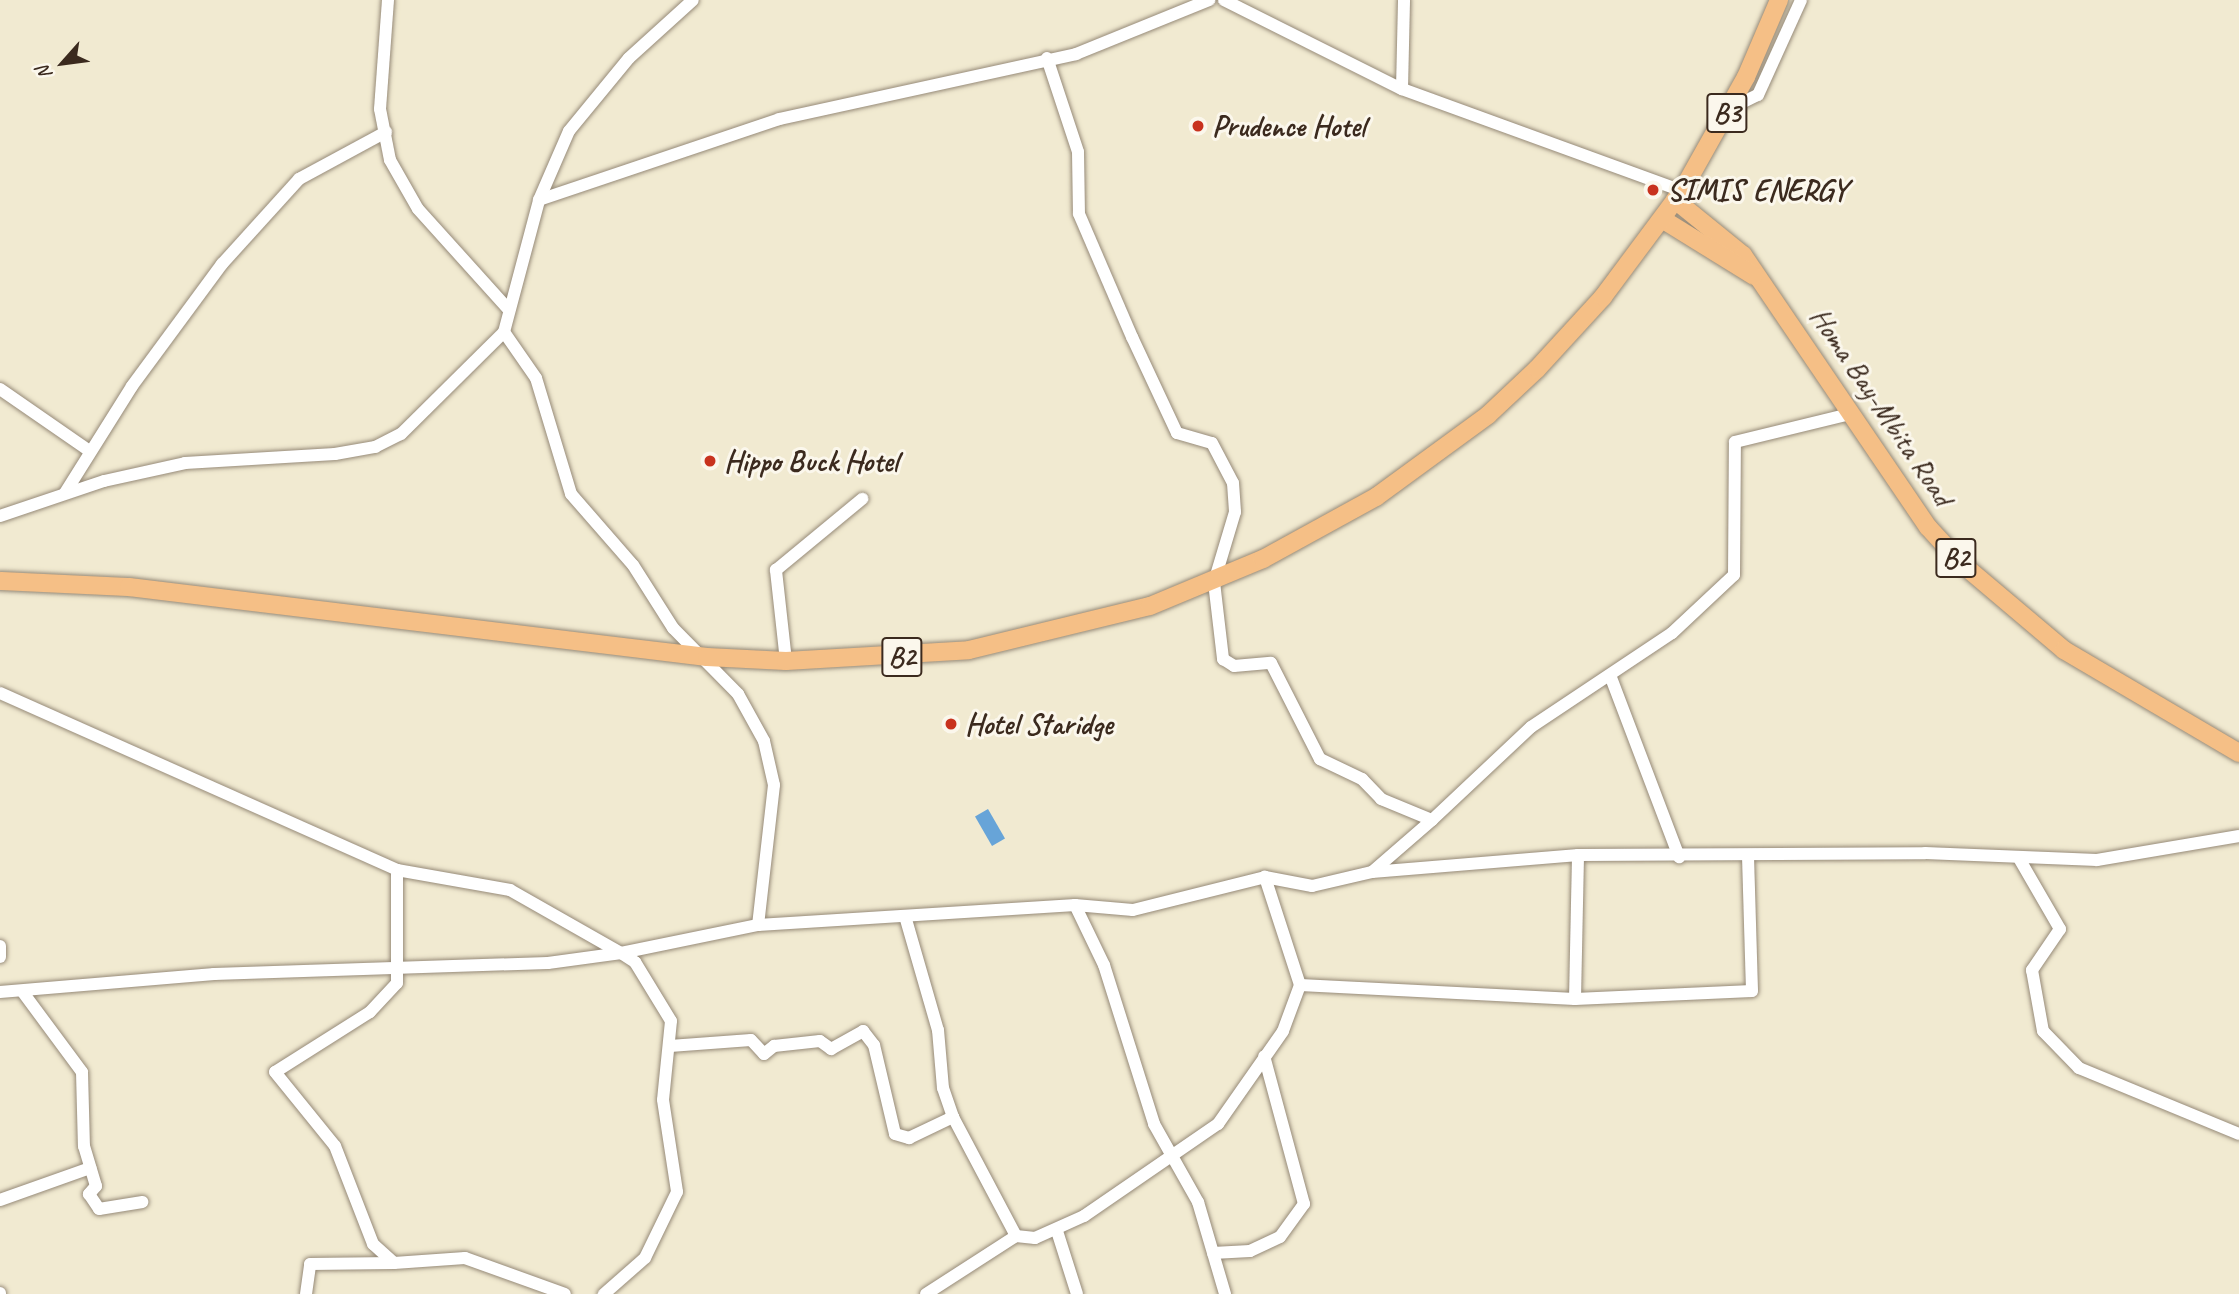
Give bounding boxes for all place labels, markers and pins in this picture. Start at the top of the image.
place label: Prudence Hotel [1212,108,1365,144]
marker: Prudence Hotel [1190,118,1206,134]
place label: SIMIS ENERGY [1667,172,1848,208]
marker: SIMIS ENERGY [1645,182,1661,198]
place label: Hippo Buck Hotel [724,443,898,479]
marker: Hippo Buck Hotel [702,453,718,469]
place label: Hotel Staridge [965,706,1114,742]
marker: Hotel Staridge [943,716,959,732]

